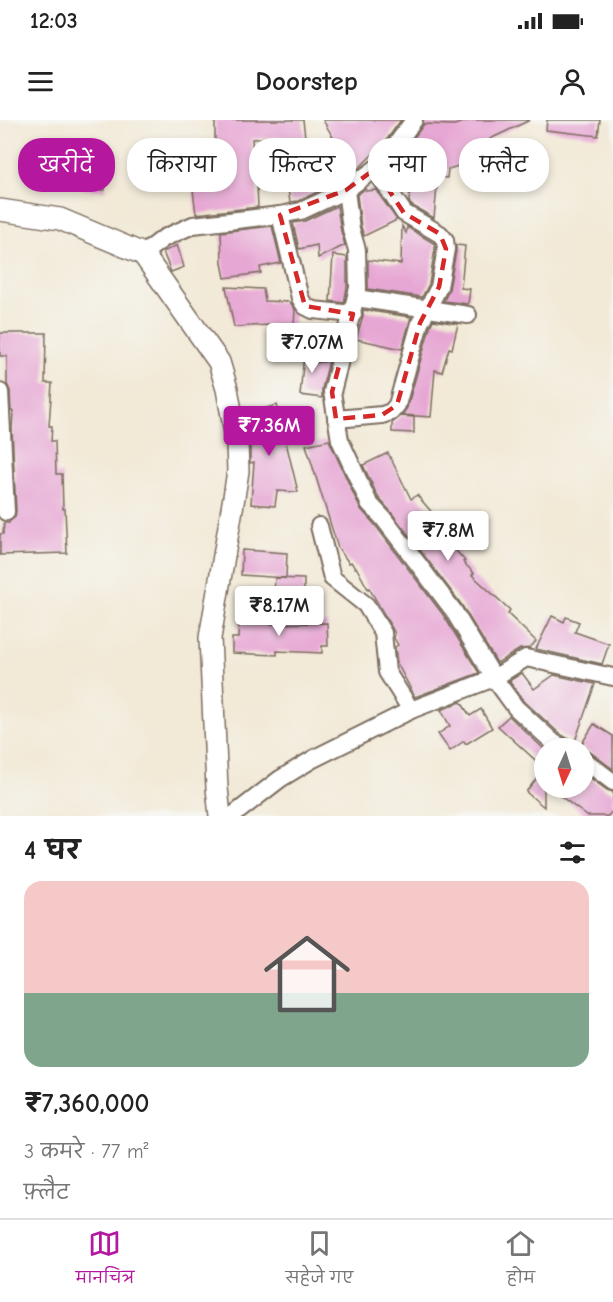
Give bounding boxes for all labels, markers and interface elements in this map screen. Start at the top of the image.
text: 12:03 [30,8,78,34]
icon: menu [24,65,57,98]
icon: person [556,65,589,98]
text: Doorstep [255,66,358,97]
chip: खरीदें [18,138,115,192]
chip: किराया [127,138,237,192]
chip: फ़िल्टर [249,138,356,192]
chip: नया [368,138,447,192]
chip: फ़्लैट [459,138,549,192]
pin: ₹7.07M [263,323,361,374]
text: ₹7.07M [281,331,343,354]
pin: ₹7.36M [220,406,318,457]
text: ₹7.36M [238,414,300,437]
pin: ₹7.8M [406,511,490,562]
text: ₹7.8M [422,519,474,542]
pin: ₹8.17M [230,586,328,637]
text: ₹8.17M [249,594,309,617]
north arrow [534,738,594,798]
map controls [534,738,594,798]
text: 4 घर [24,836,80,866]
icon: filters [556,836,589,869]
icon: home [253,920,361,1028]
text: ₹7,360,000 [24,1089,149,1119]
text: 3 कमरे · 77 m² [24,1140,148,1163]
text: फ़्लैट [24,1181,70,1204]
tab: मानचित्र [76,1227,134,1295]
tab: सहेजे गए [285,1227,353,1295]
tab: होम [504,1227,537,1295]

